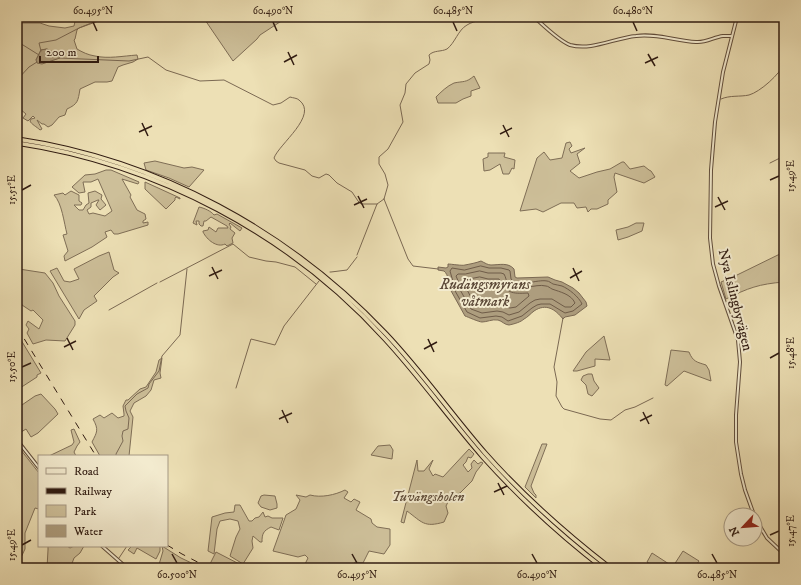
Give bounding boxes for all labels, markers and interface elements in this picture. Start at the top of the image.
text: 60.495°N [73,5,113,17]
text: 60.490°N [253,5,293,17]
text: 60.485°N [433,5,473,17]
text: 60.480°N [613,5,653,17]
scale bar [40,38,98,64]
text: 200 m [46,45,76,60]
text: 15.49°E [785,160,797,192]
text: 15.51°E [6,175,18,205]
street label: Nya Islingbyvägen [714,247,757,353]
water label: Rudängsmyrans våtmark [439,275,531,311]
text: 15.48°E [785,337,797,369]
text: 15.50°E [6,351,18,383]
legend [38,455,168,547]
text: Road [74,464,99,479]
text: Railway [74,484,112,499]
park label: Tuvängsholen [392,488,464,506]
text: Park [74,504,96,519]
north arrow [723,507,763,547]
text: 15.47°E [785,515,797,547]
text: Water [73,524,103,539]
text: N [727,524,743,538]
text: 15.49°E [6,529,18,561]
text: 60.500°N [157,569,197,581]
text: 60.495°N [337,569,377,581]
text: 60.490°N [517,569,557,581]
text: 60.485°N [697,569,737,581]

